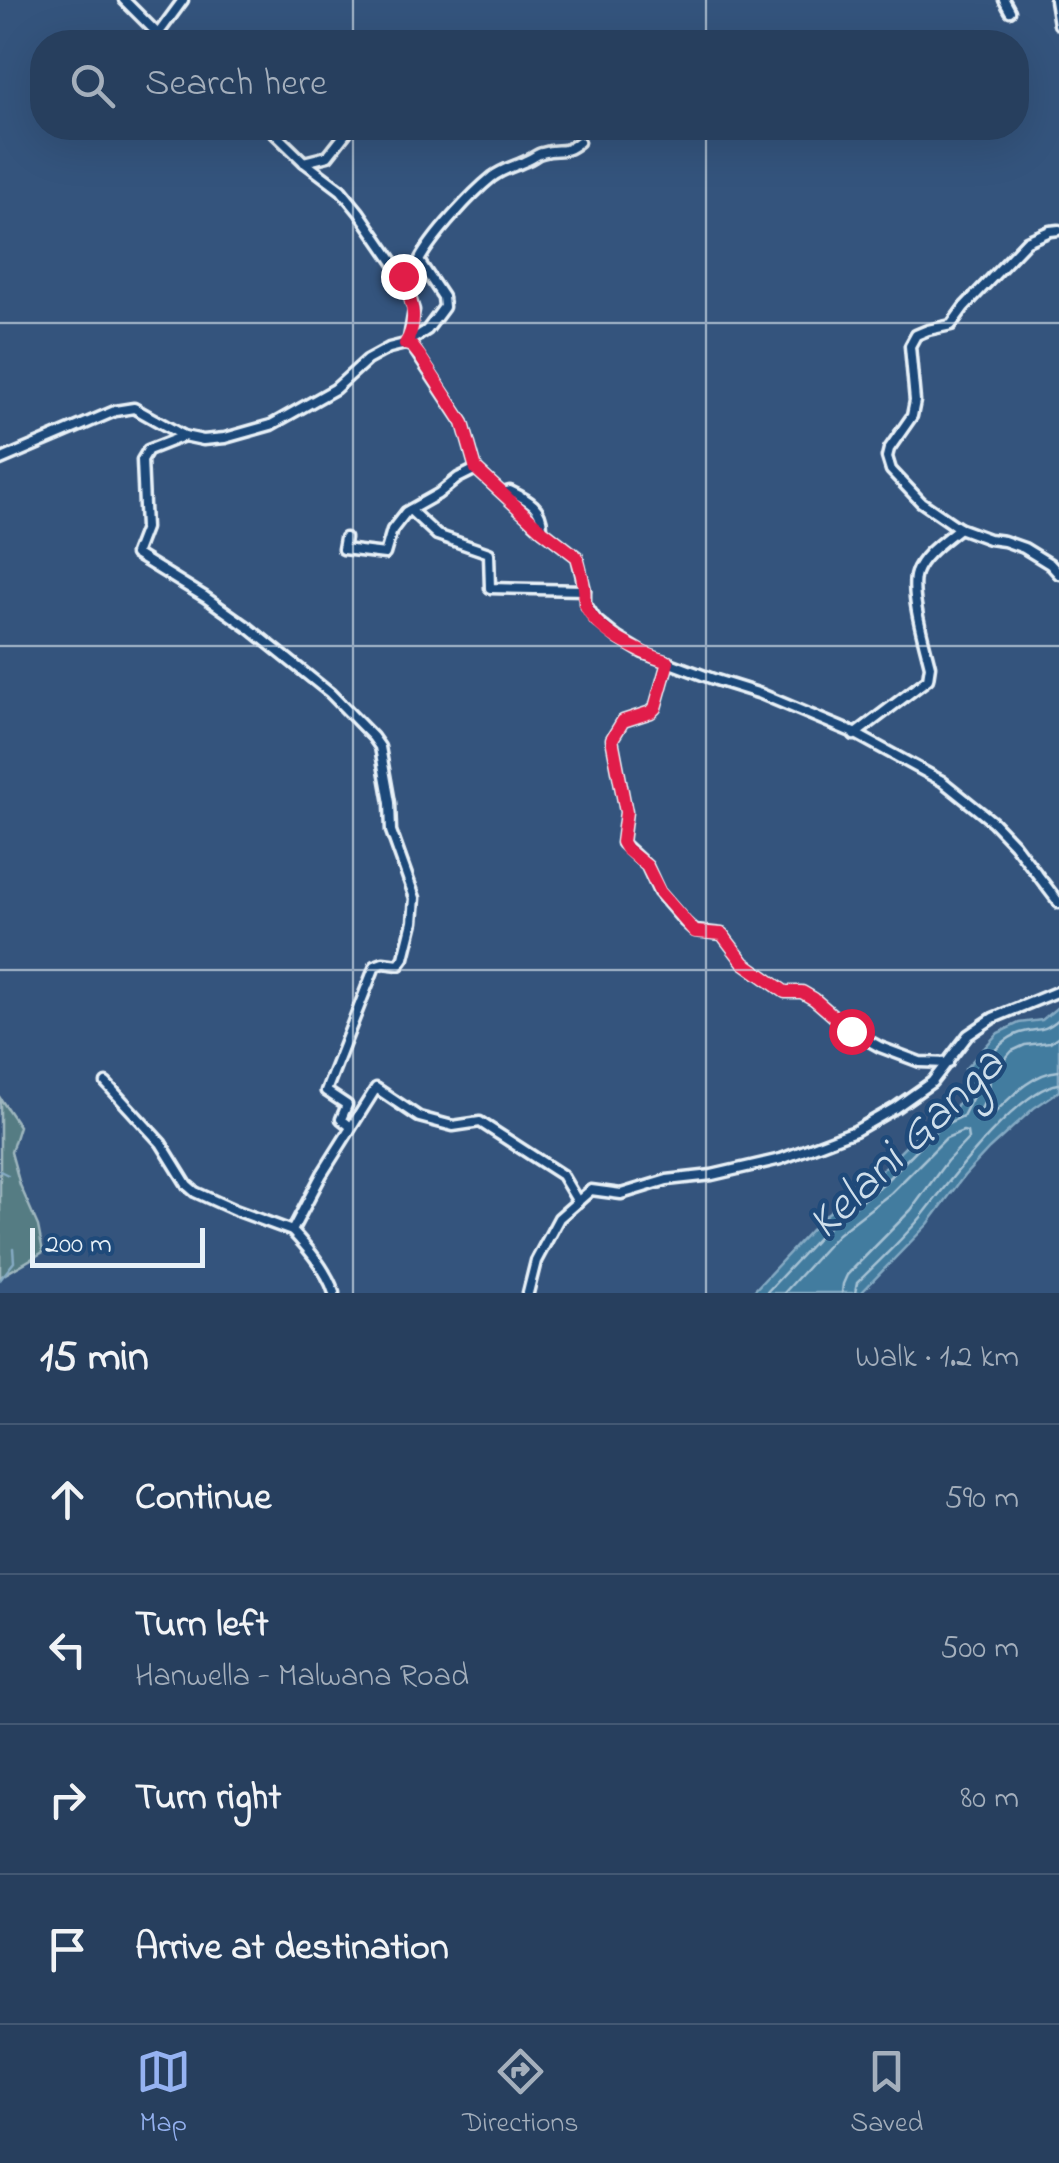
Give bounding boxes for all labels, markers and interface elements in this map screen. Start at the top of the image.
search box [30,30,1029,140]
text: Search here [145,57,327,113]
icon: search [65,58,120,113]
route end [381,254,427,300]
route start [829,1009,875,1055]
water label: Kelani Ganga [793,1032,1023,1258]
scale bar [30,1223,205,1268]
text: 200 m [45,1225,112,1266]
text: 15 min [40,1328,149,1389]
text: Walk · 1.2 km [855,1335,1019,1382]
text: Continue [135,1471,271,1527]
icon: ahead [40,1472,95,1527]
text: 590 m [944,1476,1019,1523]
text: Turn left [135,1598,268,1654]
icon: left [40,1622,95,1677]
text: 500 m [940,1626,1019,1673]
text: Hanwella - Malwana Road [135,1654,469,1701]
text: Turn right [135,1771,281,1827]
icon: right [40,1772,95,1827]
text: 80 m [960,1776,1019,1823]
text: Arrive at destination [135,1921,449,1977]
icon: arrive [40,1922,95,1977]
tab: Map [136,2044,191,2145]
tab: Directions [462,2044,579,2145]
tab: Saved [850,2044,923,2145]

